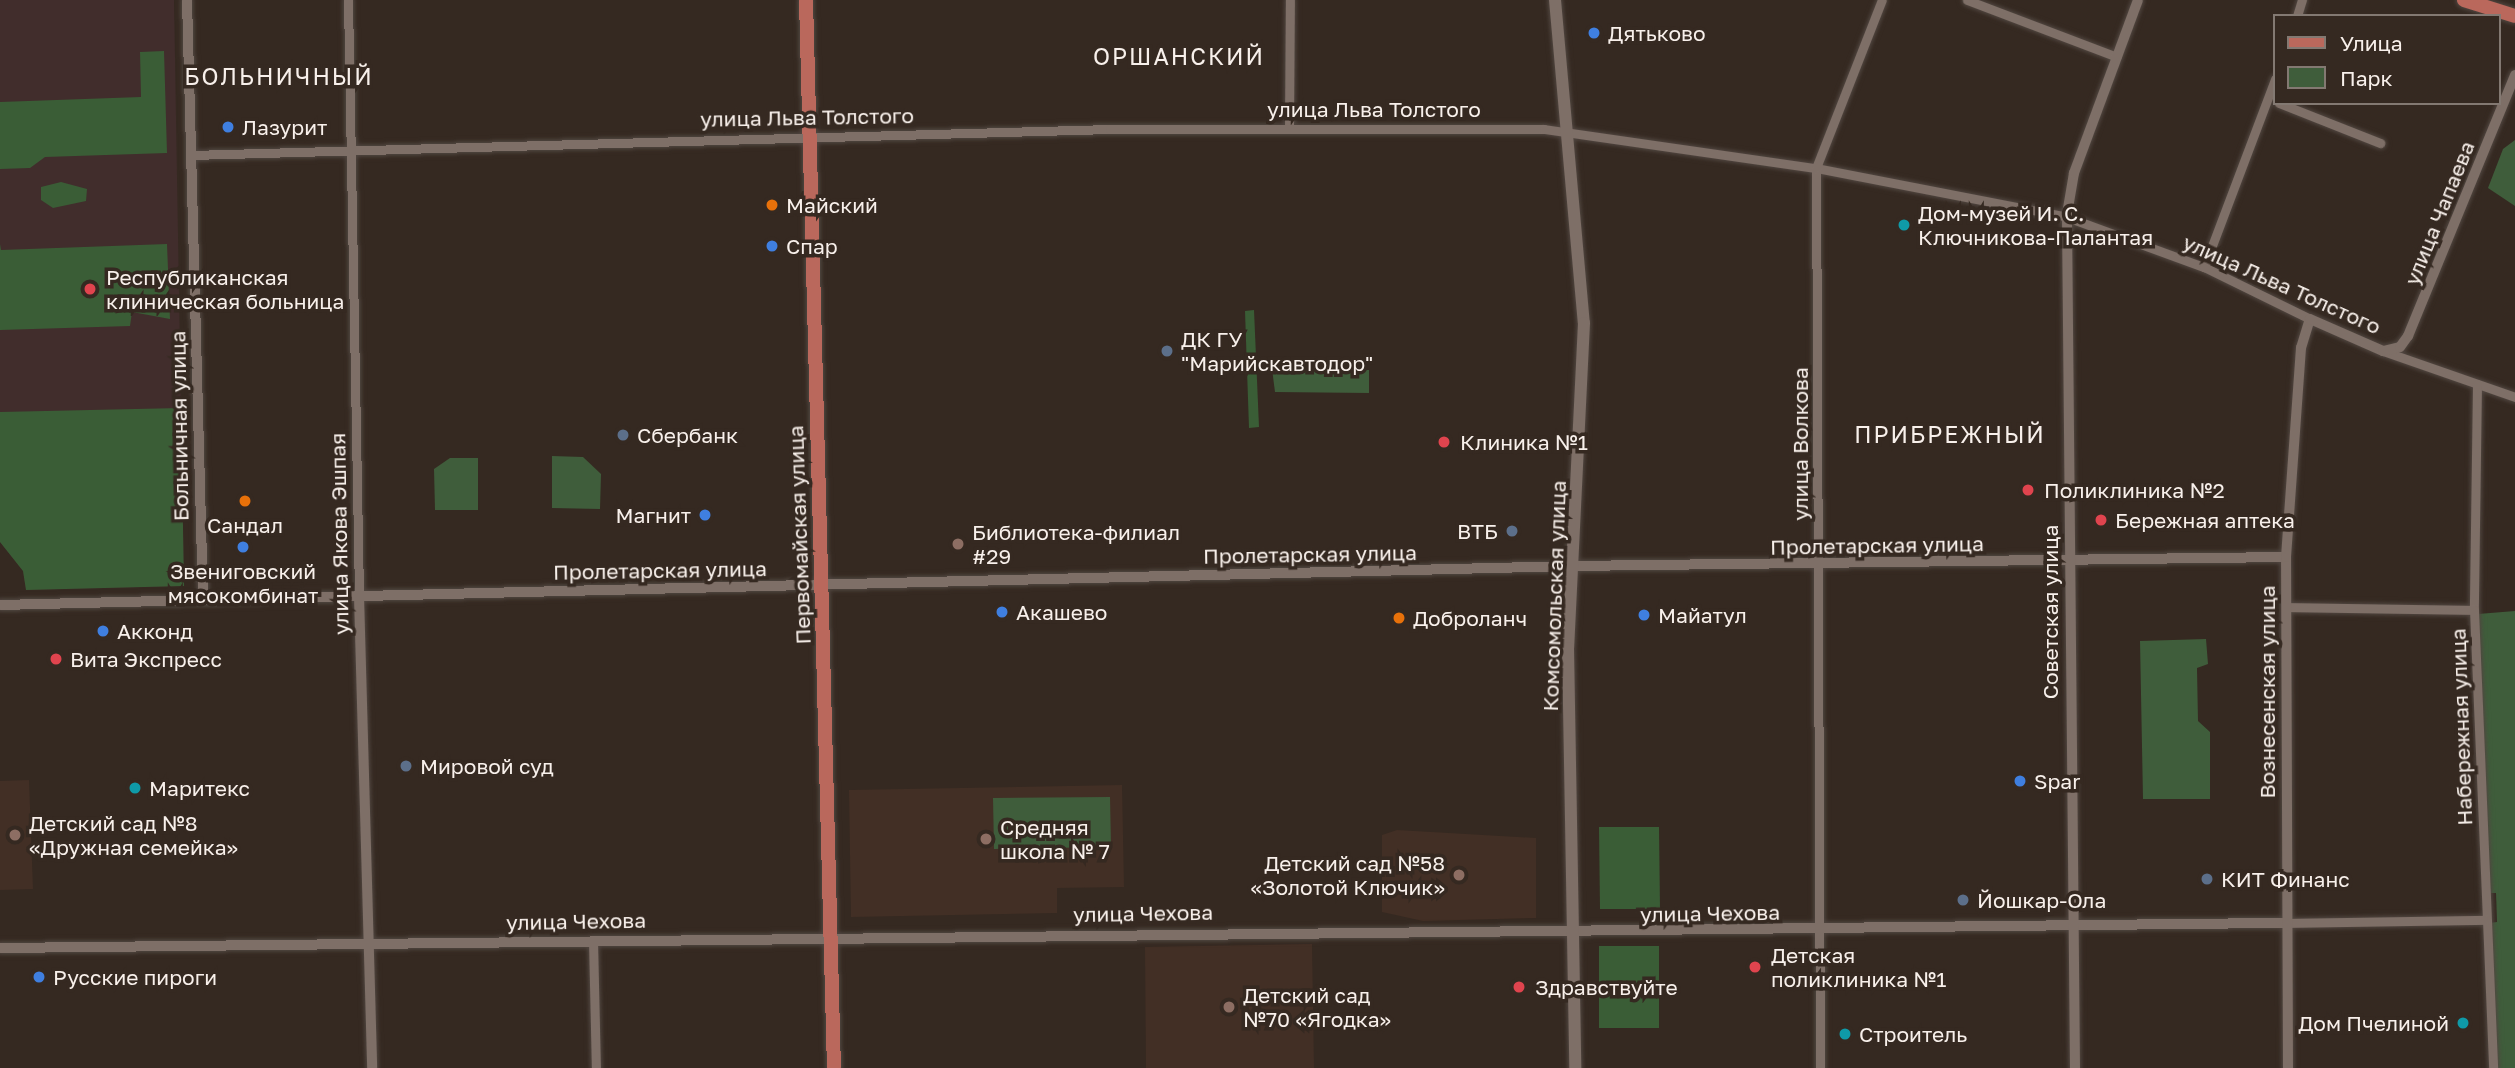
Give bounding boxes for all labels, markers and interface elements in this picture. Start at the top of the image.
legend [2274,14,2501,105]
place label: Дятьково [1608,20,1706,46]
marker: Дятьково [1586,25,1602,41]
text: Улица [2340,30,2403,56]
district label: ОРШАНСКИЙ [1094,42,1264,70]
district label: БОЛЬНИЧНЫЙ [185,62,373,90]
text: Парк [2340,65,2393,91]
street label: улица Льва Толстого [1267,96,1481,122]
street label: улица Льва Толстого [700,103,914,131]
place label: Лазурит [242,114,327,140]
marker: Лазурит [220,119,236,135]
street label: улица Чапаева [2399,137,2479,289]
place label: Майский [786,192,878,218]
marker: Майский [764,197,780,213]
place label: Дом-музей И. С. Ключникова-Палантая [1918,200,2153,250]
marker: Дом-музей И. С. Ключникова-Палантая [1896,217,1912,233]
street label: улица Льва Толстого [2179,229,2385,339]
place label: Спар [786,233,838,259]
marker: Спар [764,238,780,254]
place label: Республиканская клиническая больница [106,264,344,314]
marker: Республиканская клиническая больница [80,279,100,299]
place label: ДК ГУ "Марийскавтодор" [1181,326,1373,376]
street label: Больничная улица [165,331,193,521]
marker: ДК ГУ "Марийскавтодор" [1159,343,1175,359]
street label: улица Волкова [1787,367,1813,521]
district label: ПРИБРЕЖНЫЙ [1855,420,2045,448]
place label: Сбербанк [637,422,738,448]
street label: Первомайская улица [783,425,815,645]
marker: Сбербанк [615,427,631,443]
place label: Клиника №1 [1460,429,1588,455]
marker: Клиника №1 [1434,432,1454,452]
street label: улица Якова Эшпая [325,433,353,635]
place label: Поликлиника №2 [2044,477,2225,503]
street label: Комсомольская улица [1537,480,1571,712]
marker: Поликлиника №2 [2018,480,2038,500]
marker: Сандал [237,493,253,509]
place label: Магнит [616,502,691,528]
marker: Магнит [697,507,713,523]
place label: Бережная аптека [2115,507,2295,533]
place label: Сандал [207,512,283,538]
marker: Бережная аптека [2093,512,2109,528]
place label: ВТБ [1457,518,1498,544]
place label: Библиотека-филиал #29 [972,519,1180,569]
marker: ВТБ [1504,523,1520,539]
street label: Советская улица [2037,525,2063,699]
street label: Пролетарская улица [1770,531,1984,559]
marker: Библиотека-филиал #29 [950,536,966,552]
marker: Звениговский мясокомбинат [235,539,251,555]
street label: Пролетарская улица [1203,540,1417,568]
street label: Пролетарская улица [553,556,767,584]
place label: Звениговский мясокомбинат [168,558,318,608]
street label: Вознесенская улица [2254,585,2280,799]
place label: Акашево [1016,599,1107,625]
place label: Майатул [1658,602,1747,628]
marker: Акашево [994,604,1010,620]
place label: Доброланч [1413,605,1527,631]
marker: Майатул [1636,607,1652,623]
marker: Доброланч [1391,610,1407,626]
place label: Акконд [117,618,193,644]
marker: Акконд [95,623,111,639]
street label: Набережная улица [2445,628,2477,826]
place label: Вита Экспресс [70,646,222,672]
marker: Вита Экспресс [48,651,64,667]
place label: Мировой суд [420,753,554,779]
marker: Мировой суд [398,758,414,774]
place label: Spar [2034,768,2080,794]
marker: Spar [2012,773,2028,789]
place label: Маритекс [149,775,250,801]
marker: Маритекс [127,780,143,796]
place label: Детский сад №8 «Дружная семейка» [29,810,238,860]
place label: Средняя школа № 7 [1000,814,1110,864]
marker: Детский сад №8 «Дружная семейка» [7,827,23,843]
marker: Средняя школа № 7 [978,831,994,847]
place label: Детский сад №58 «Золотой Ключик» [1250,850,1445,900]
place label: КИТ Финанс [2221,866,2350,892]
marker: Детский сад №58 «Золотой Ключик» [1451,867,1467,883]
marker: КИТ Финанс [2199,871,2215,887]
place label: Йошкар-Ола [1977,887,2106,913]
marker: Йошкар-Ола [1955,892,1971,908]
street label: улица Чехова [1073,899,1213,927]
street label: улица Чехова [1640,899,1780,927]
street label: улица Чехова [506,907,646,935]
place label: Детская поликлиника №1 [1771,942,1946,992]
marker: Детская поликлиника №1 [1745,957,1765,977]
place label: Русские пироги [53,964,217,990]
marker: Русские пироги [31,969,47,985]
place label: Здравствуйте [1535,974,1678,1000]
marker: Здравствуйте [1509,977,1529,997]
place label: Детский сад №70 «Ягодка» [1243,982,1391,1032]
marker: Детский сад №70 «Ягодка» [1221,999,1237,1015]
place label: Дом Пчелиной [2298,1010,2449,1036]
marker: Дом Пчелиной [2455,1015,2471,1031]
place label: Строитель [1859,1021,1967,1047]
marker: Строитель [1837,1026,1853,1042]

